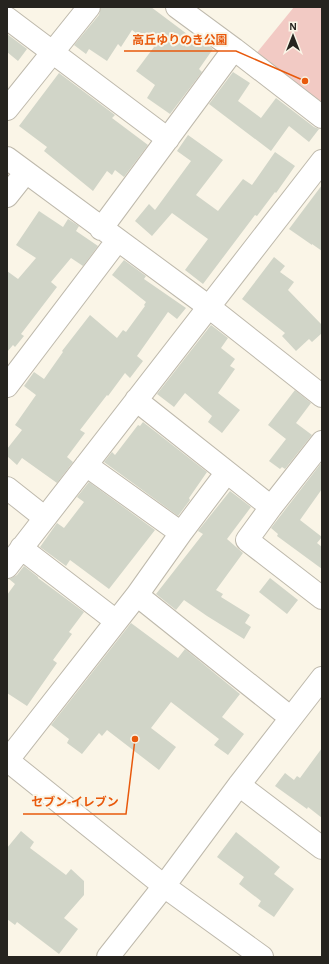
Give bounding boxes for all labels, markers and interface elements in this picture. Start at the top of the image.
north arrow [273,16,313,56]
text: N [289,21,297,32]
callout: 高丘ゆりのき公園 [124,27,236,51]
text: 高丘ゆりのき公園 [132,33,228,46]
callout: セブン-イレブン [23,790,126,814]
text: セブン-イレブン [31,795,119,808]

